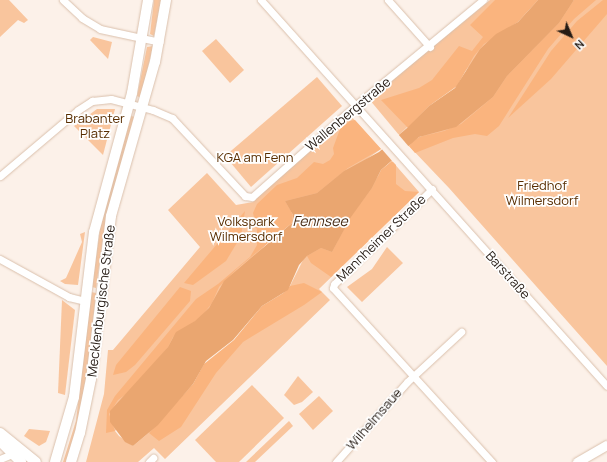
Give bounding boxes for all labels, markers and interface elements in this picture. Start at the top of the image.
north arrow [551,16,591,56]
text: N [572,37,588,53]
street label: Wallenbergstraße [302,74,394,154]
park label: Brabanter Platz [65,111,125,142]
park label: KGA am Fenn [216,149,294,165]
park label: Friedhof Wilmersdorf [506,178,578,209]
street label: Mannheimer Straße [333,191,429,285]
water label: Fennsee [292,213,348,229]
park label: Volkspark Wilmersdorf [210,214,282,245]
street label: Mecklenburgische Straße [84,224,118,378]
street label: Barstraße [483,248,533,302]
street label: Wilhelmsaue [343,385,405,453]

